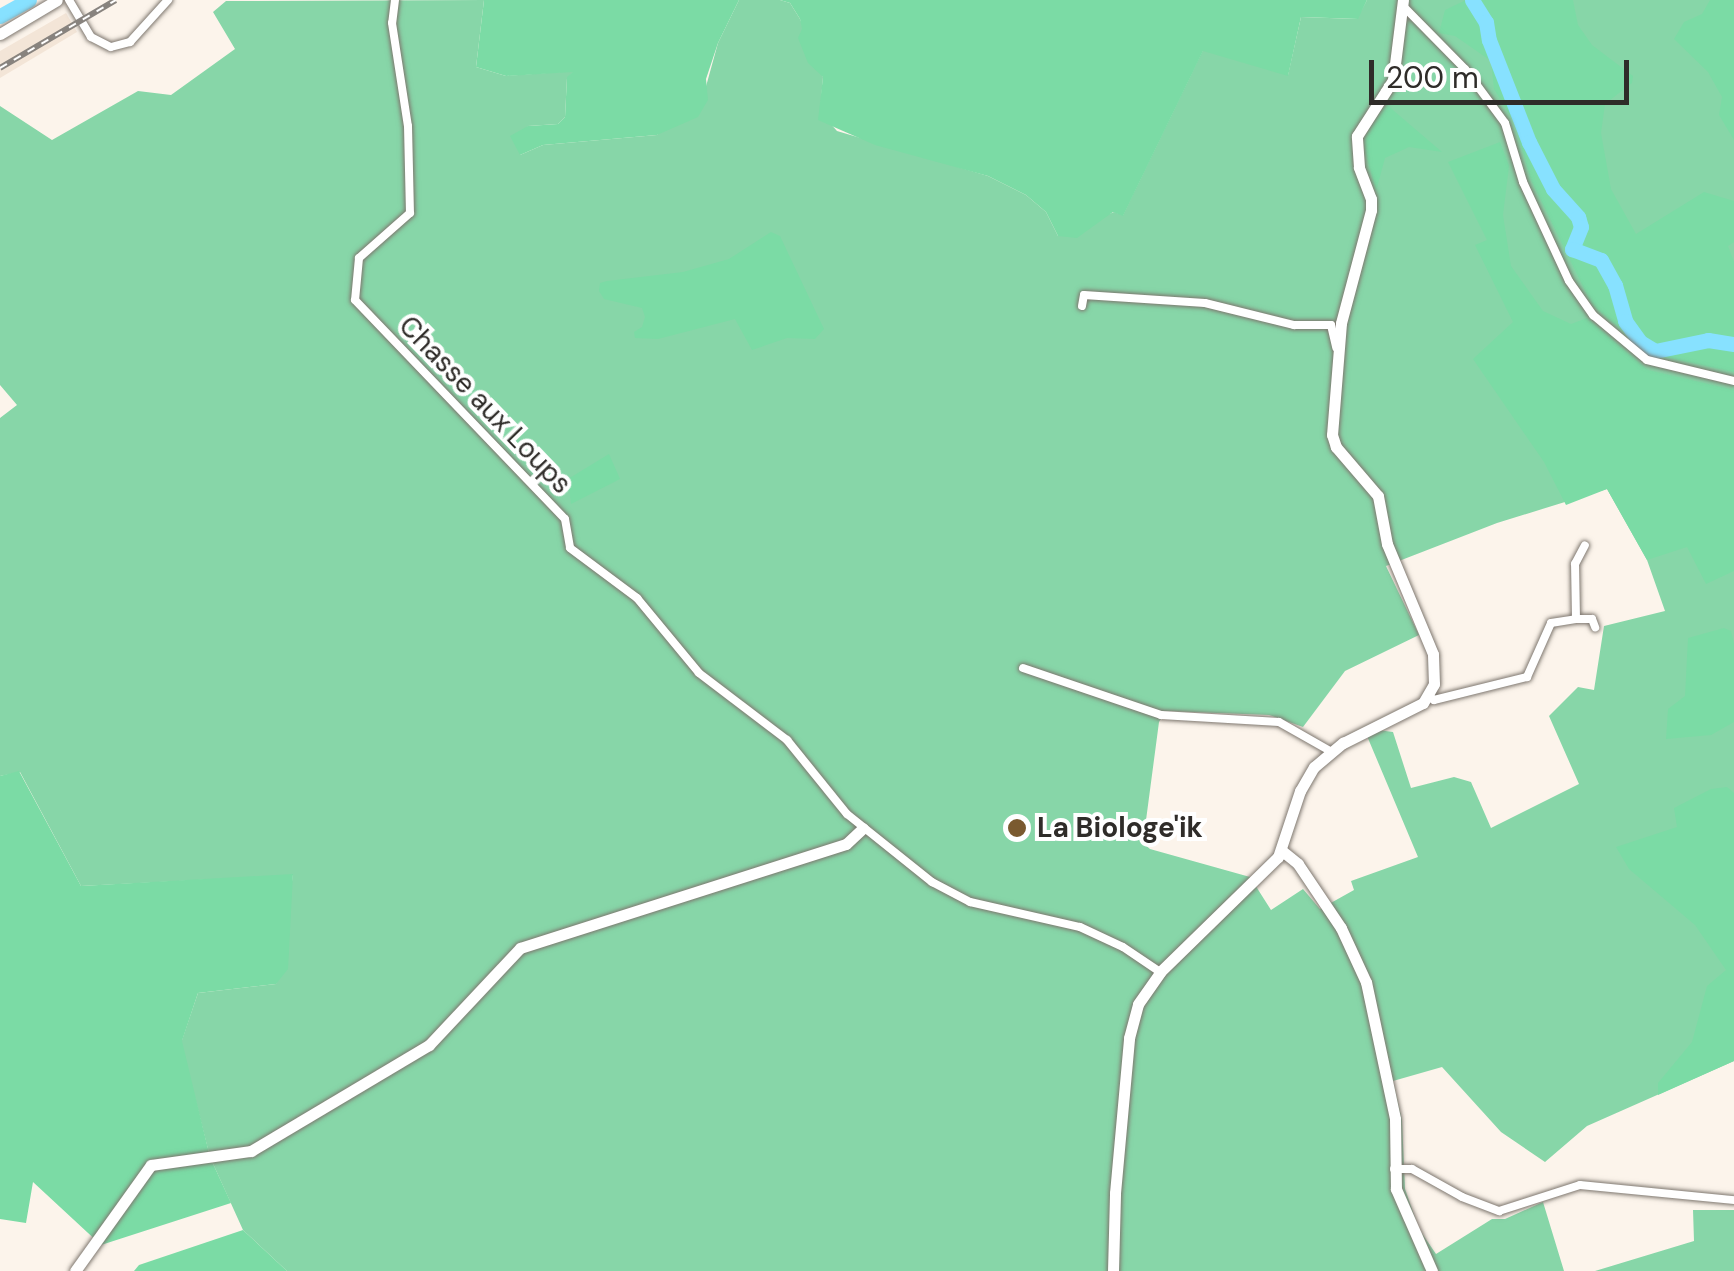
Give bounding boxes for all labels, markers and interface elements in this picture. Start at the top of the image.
scale bar [1374,40,1634,102]
text: 200 m [1386,58,1479,97]
street label: Chasse aux Loups [392,309,578,501]
place label: La Biologe'ik [1037,811,1203,845]
marker: La Biologe'ik [1006,817,1028,839]

